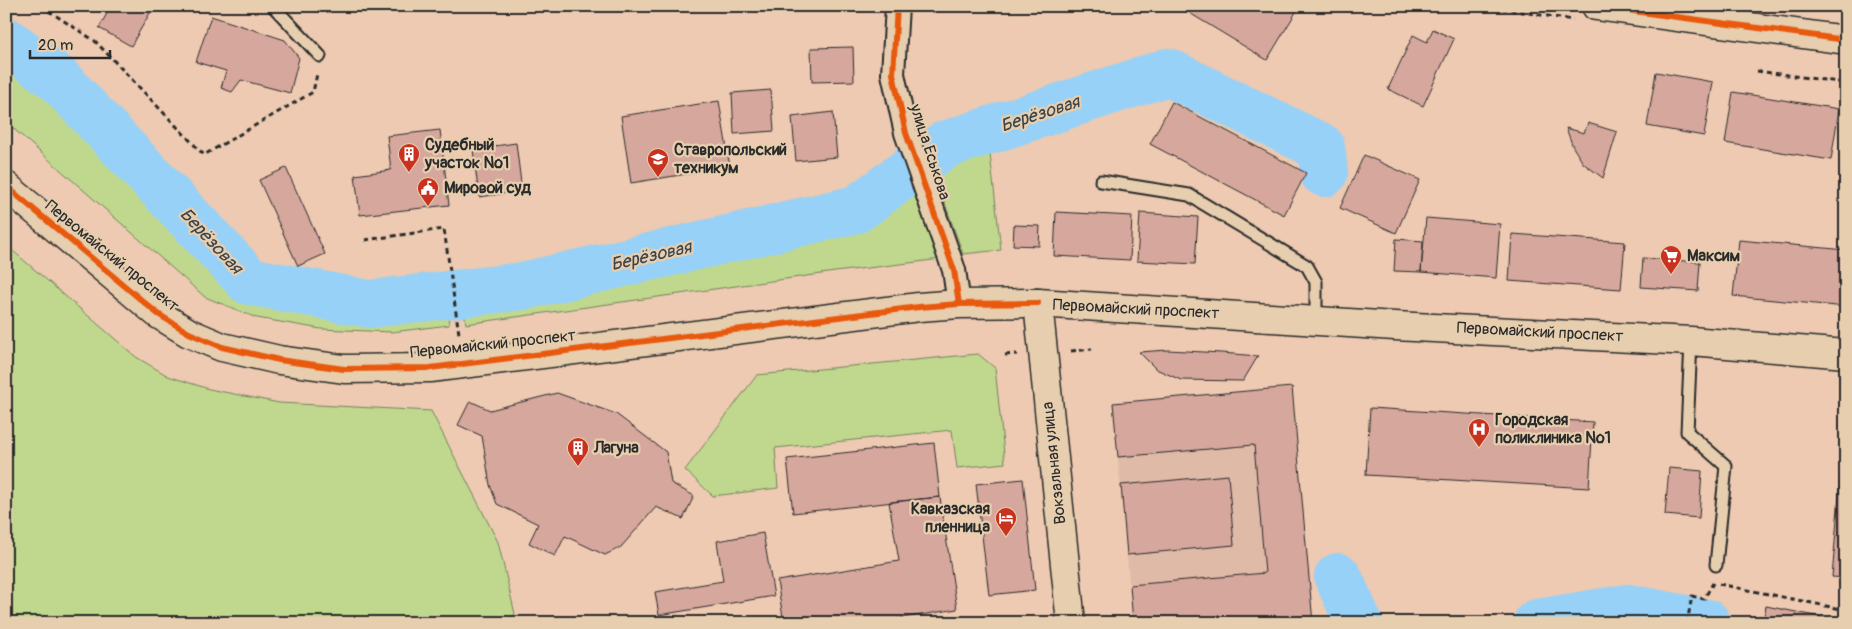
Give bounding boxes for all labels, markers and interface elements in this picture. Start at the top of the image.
scale bar [30,28,110,60]
text: 20 m [38,36,73,55]
water label: Берёзовая [997,90,1084,138]
street label: улица Еськова [905,101,955,202]
place label: Судебный участок №1 [424,135,509,173]
place label: Ставропольский техникум [674,140,787,178]
building icon: Судебный участок №1 [397,142,421,173]
school or university icon: Ставропольский техникум [646,147,670,178]
public building icon: Мировой суд [416,176,440,207]
place label: Мировой суд [444,178,531,198]
street label: Первомайский проспект [41,196,183,316]
water label: Берёзовая [175,203,248,280]
water label: Берёзовая [609,235,695,276]
supermarket icon: Максим [1659,244,1683,275]
place label: Максим [1687,246,1740,266]
street label: Первомайский проспект [1052,295,1220,323]
street label: Первомайский проспект [1456,318,1624,346]
street label: Первомайский проспект [409,325,577,363]
street label: Вокзальная улица [1038,401,1070,525]
place label: Городская поликлиника №1 [1495,410,1611,448]
hospital icon: Городская поликлиника №1 [1467,417,1491,448]
building icon: Лагуна [566,436,590,467]
place label: Лагуна [593,438,639,458]
place label: Кавказская пленница [911,499,991,537]
hotel icon: Кавказская пленница [994,506,1018,537]

